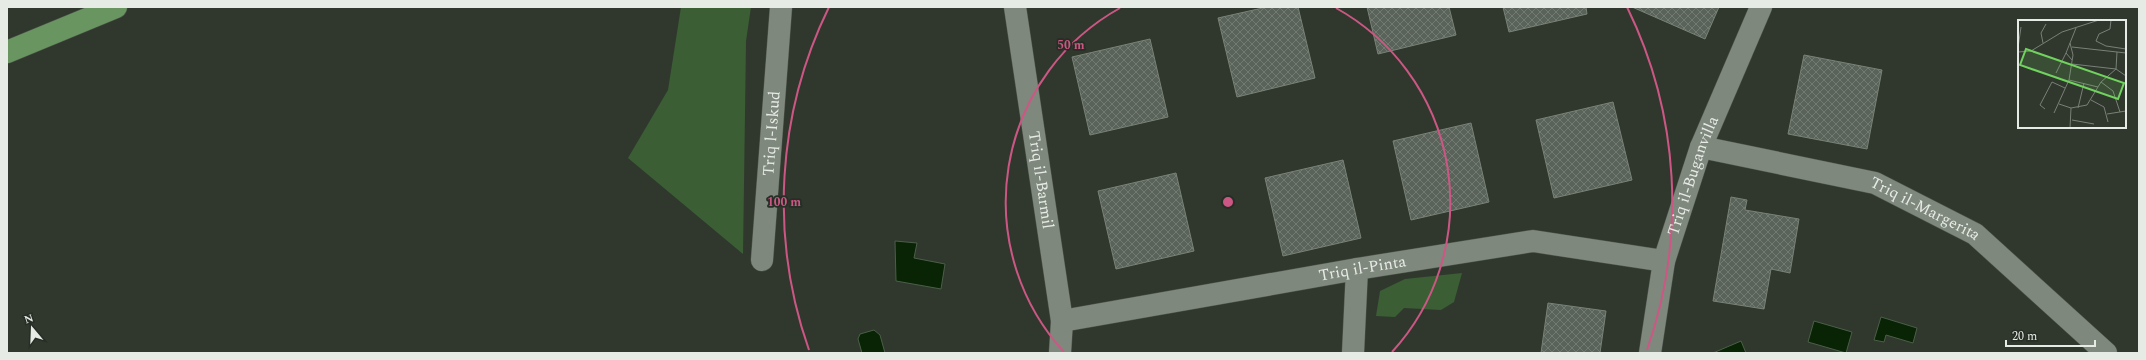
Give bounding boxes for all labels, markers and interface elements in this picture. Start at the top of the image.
inset map [2018,20,2126,128]
text: 50 m [1057,36,1085,55]
street label: Triq l-Iskud [756,90,787,177]
street label: Triq il-Buganvilla [1661,112,1725,239]
street label: Triq il-Barmil [1022,130,1060,231]
street label: Triq il-Margerita [1866,170,1987,246]
text: 100 m [767,193,801,212]
centre of rings [1221,195,1235,209]
street label: Triq il-Pinta [1317,249,1408,288]
north arrow [12,308,52,348]
text: N [22,310,36,329]
scale bar [2006,322,2095,348]
text: 20 m [2012,327,2037,346]

